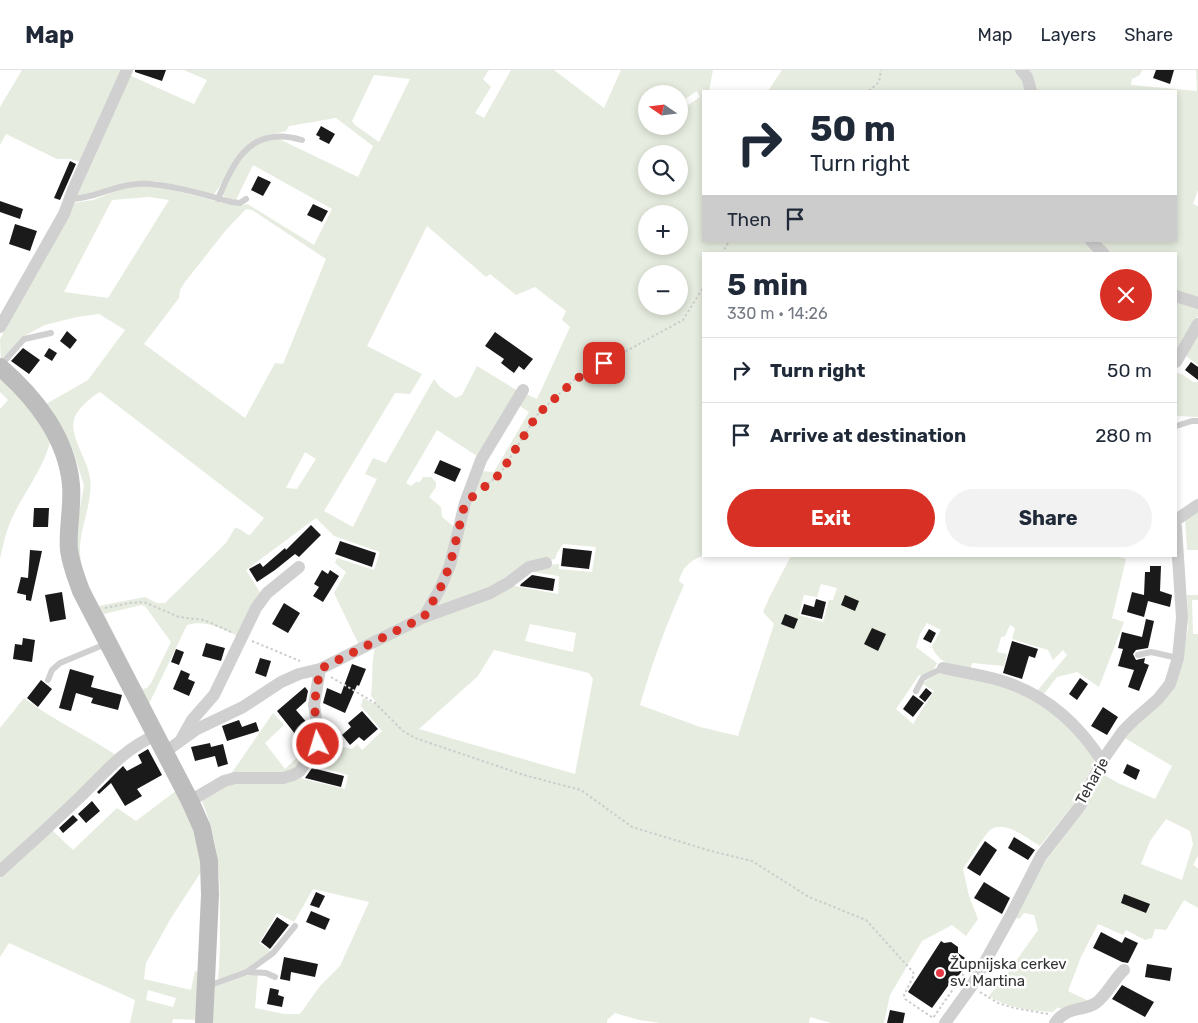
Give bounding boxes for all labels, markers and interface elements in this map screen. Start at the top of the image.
text: Map [25,21,74,49]
text: Map [978,24,1013,46]
text: Layers [1041,24,1096,46]
text: Share [1124,24,1173,46]
north arrow [638,85,688,135]
map controls [638,85,688,315]
text: 50 m [810,108,896,150]
icon: right [727,110,792,175]
button: search [638,145,688,195]
text: Turn right [810,150,910,177]
button: + [638,205,688,255]
icon: arrive [781,205,809,233]
text: Then [727,208,771,231]
button: − [638,265,688,315]
text: 5 min [727,267,808,303]
button: close [1100,269,1152,321]
text: 330 m · 14:26 [727,304,828,323]
pin [583,342,625,384]
icon: arrive [590,349,618,377]
icon: right [727,356,755,384]
text: Turn right [770,359,865,382]
text: 50 m [1107,359,1152,382]
icon: arrive [727,421,755,449]
text: Arrive at destination [770,424,966,447]
text: 280 m [1095,424,1152,447]
button: Exit [727,489,935,547]
button: Share [945,489,1152,547]
position arrow [291,717,343,769]
street label: Teharje [1072,754,1112,808]
place label: Župnijska cerkev sv. Martina [950,955,1067,990]
marker: Župnijska cerkev sv. Martina [934,967,946,979]

